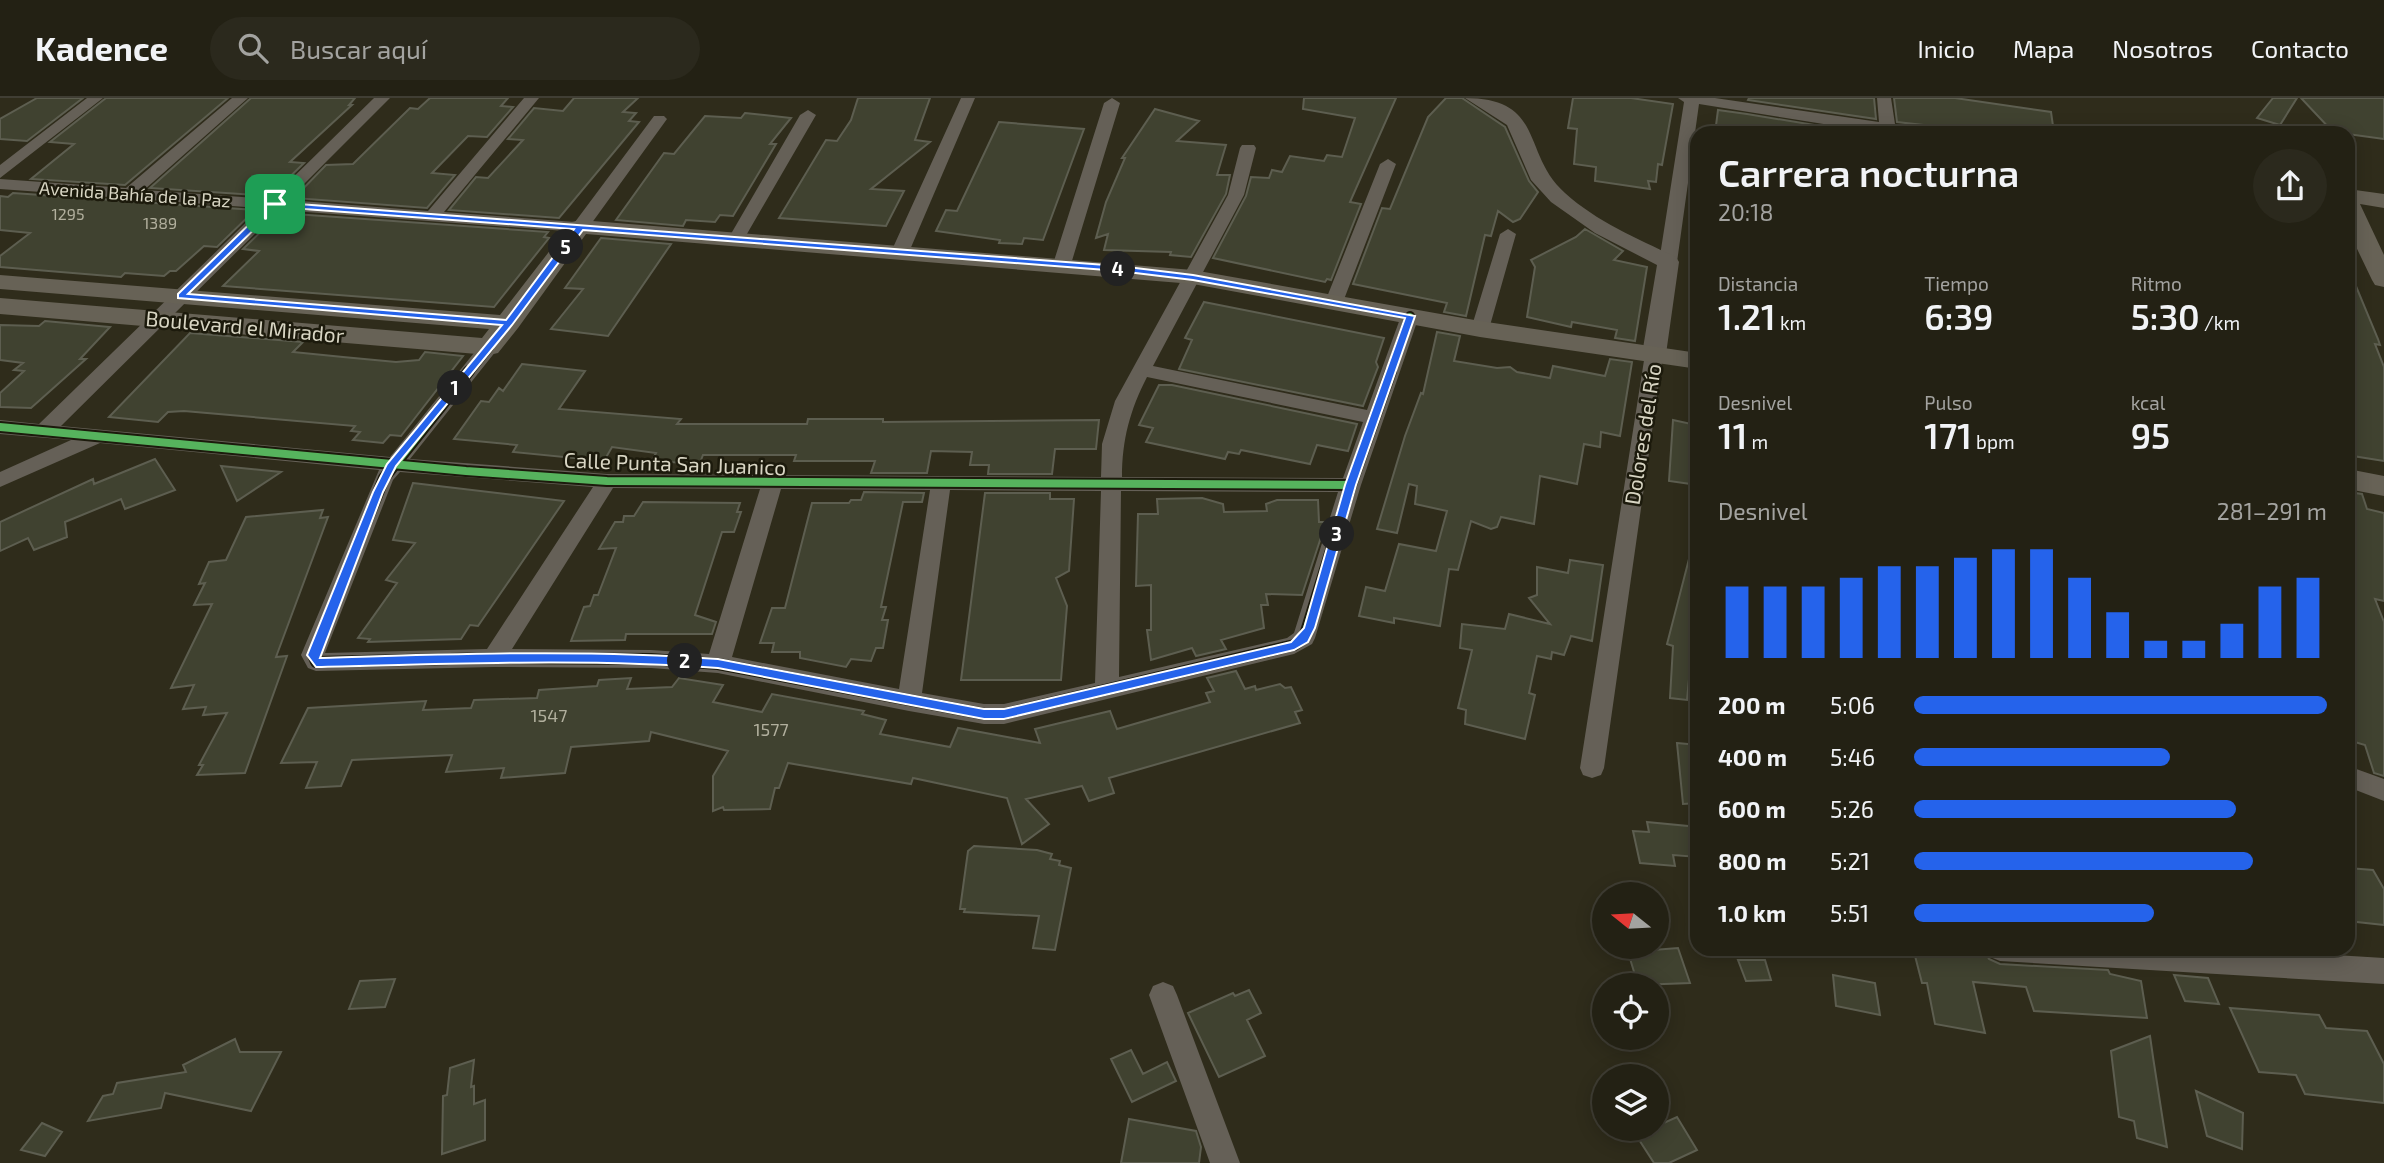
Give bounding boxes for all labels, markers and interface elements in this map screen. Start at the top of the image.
search box [210,17,700,80]
text: Kadence [35,28,168,68]
icon: search [234,29,272,67]
text: Buscar aquí [290,33,427,64]
text: Inicio [1917,34,1975,63]
text: Mapa [2013,34,2074,63]
text: Nosotros [2112,34,2213,63]
text: Contacto [2251,34,2349,63]
text: Carrera nocturna [1718,149,2019,195]
button: share [2253,149,2327,223]
pin [245,174,305,234]
street label: Avenida Bahía de la Paz [39,176,231,212]
icon: arrive [256,185,294,223]
text: 20:18 [1718,198,1773,226]
house number: 1295 [51,204,85,223]
house number: 1389 [143,213,177,232]
pin: 5 [548,230,584,264]
text: 5 [560,235,571,258]
pin: 4 [1100,252,1136,286]
text: 4 [1111,257,1124,280]
text: Distancia [1718,272,1798,295]
text: Tiempo [1924,272,1989,295]
text: Ritmo [2131,272,2182,295]
text: 1.21 [1718,295,1776,337]
text: 6:39 [1924,295,1993,337]
text: 5:30 [2131,295,2200,337]
street label: Boulevard el Mirador [145,305,346,347]
text: km [1776,311,1806,334]
text: /km [2200,311,2240,334]
street label: Dolores del Río [1618,362,1666,506]
pin: 1 [438,370,472,406]
text: 1 [450,376,459,399]
text: Desnivel [1718,391,1792,414]
text: Pulso [1924,391,1972,414]
text: kcal [2131,391,2165,414]
text: 11 [1718,414,1747,456]
text: 171 [1924,414,1972,456]
text: 95 [2131,414,2170,456]
text: m [1747,430,1768,453]
text: bpm [1972,430,2015,453]
street label: Calle Punta San Juanico [563,447,787,479]
text: Desnivel [1718,497,1808,525]
text: 281–291 m [2217,497,2327,525]
pin: 3 [1320,516,1354,551]
text: 3 [1331,522,1342,545]
pin: 2 [668,644,702,678]
text: 2 [679,649,690,672]
text: 200 m [1718,691,1786,719]
text: 5:06 [1830,691,1875,719]
house number: 1547 [530,704,568,726]
house number: 1577 [753,718,789,740]
text: 400 m [1718,743,1787,771]
text: 5:46 [1830,743,1875,771]
text: 600 m [1718,795,1786,823]
text: 5:26 [1830,795,1874,823]
text: 800 m [1718,847,1787,875]
text: 5:21 [1830,847,1870,875]
north arrow [1592,882,1670,959]
map controls [1592,882,1669,1141]
text: 1.0 km [1718,899,1786,927]
text: 5:51 [1830,899,1869,927]
button: locate [1592,973,1669,1050]
button: layers [1592,1064,1669,1141]

